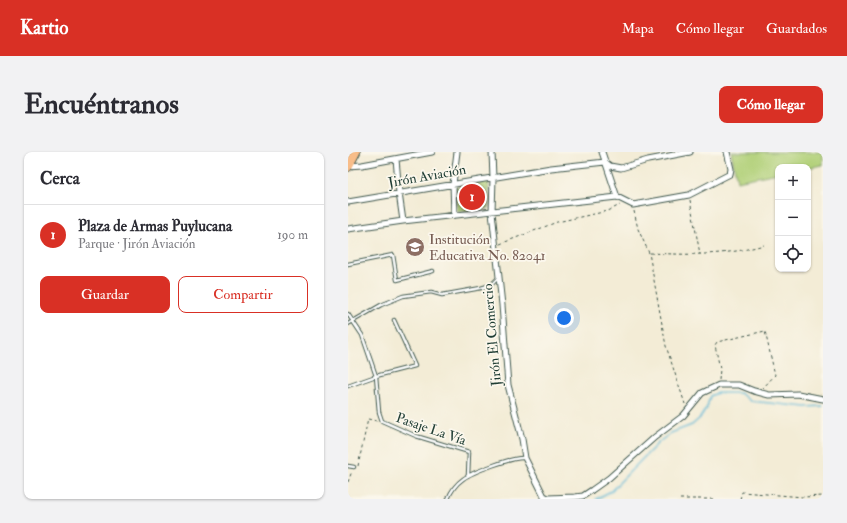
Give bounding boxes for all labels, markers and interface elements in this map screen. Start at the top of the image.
text: Kartio [20,16,68,40]
text: Mapa [622,20,654,37]
text: Cómo llegar [676,20,744,37]
text: Guardados [766,20,827,37]
button: Cómo llegar [719,86,823,123]
text: Encuéntranos [24,87,179,122]
street label: Jirón Aviación [386,161,467,191]
map controls [775,164,811,272]
button: + [775,164,811,200]
text: Cerca [40,168,80,189]
pin: 1 [459,182,485,212]
button: − [775,200,811,236]
text: Plaza de Armas Puylucana [78,217,232,236]
text: 1 [51,227,55,243]
text: 190 m [277,227,308,243]
place label: Institución Educativa No. 82041 [429,231,545,264]
text: Parque · Jirón Aviación [78,236,196,252]
school or university icon: Institución Educativa No. 82041 [404,236,426,258]
button: locate [775,236,811,272]
button: Guardar [40,276,170,313]
button: Compartir [178,276,308,313]
street label: Jirón El Comercio [479,283,505,388]
your location [554,308,574,328]
street label: Pasaje La Vía [394,409,469,449]

